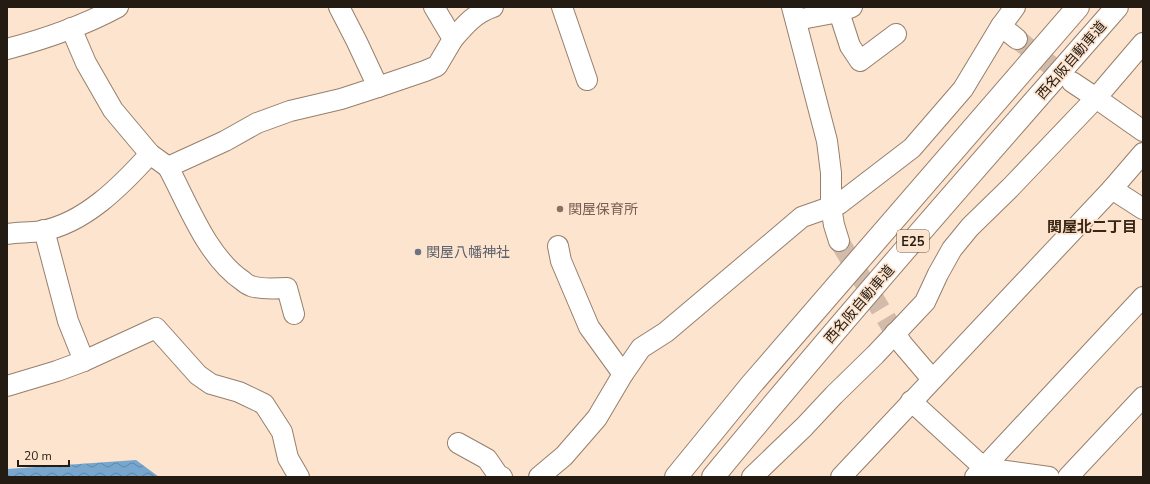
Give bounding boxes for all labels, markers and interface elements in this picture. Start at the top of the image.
street label: 西名阪自動車道 [1032,17,1111,104]
place label: 関屋保育所 [568,200,638,219]
marker: 関屋保育所 [555,204,565,214]
district label: 関屋北二丁目 [1047,217,1137,237]
road number: E25 [897,230,929,252]
place label: 関屋八幡神社 [426,243,510,262]
marker: 関屋八幡神社 [413,247,423,257]
street label: 西名阪自動車道 [820,261,899,348]
scale bar [18,442,69,468]
text: 20 m [24,448,52,464]

